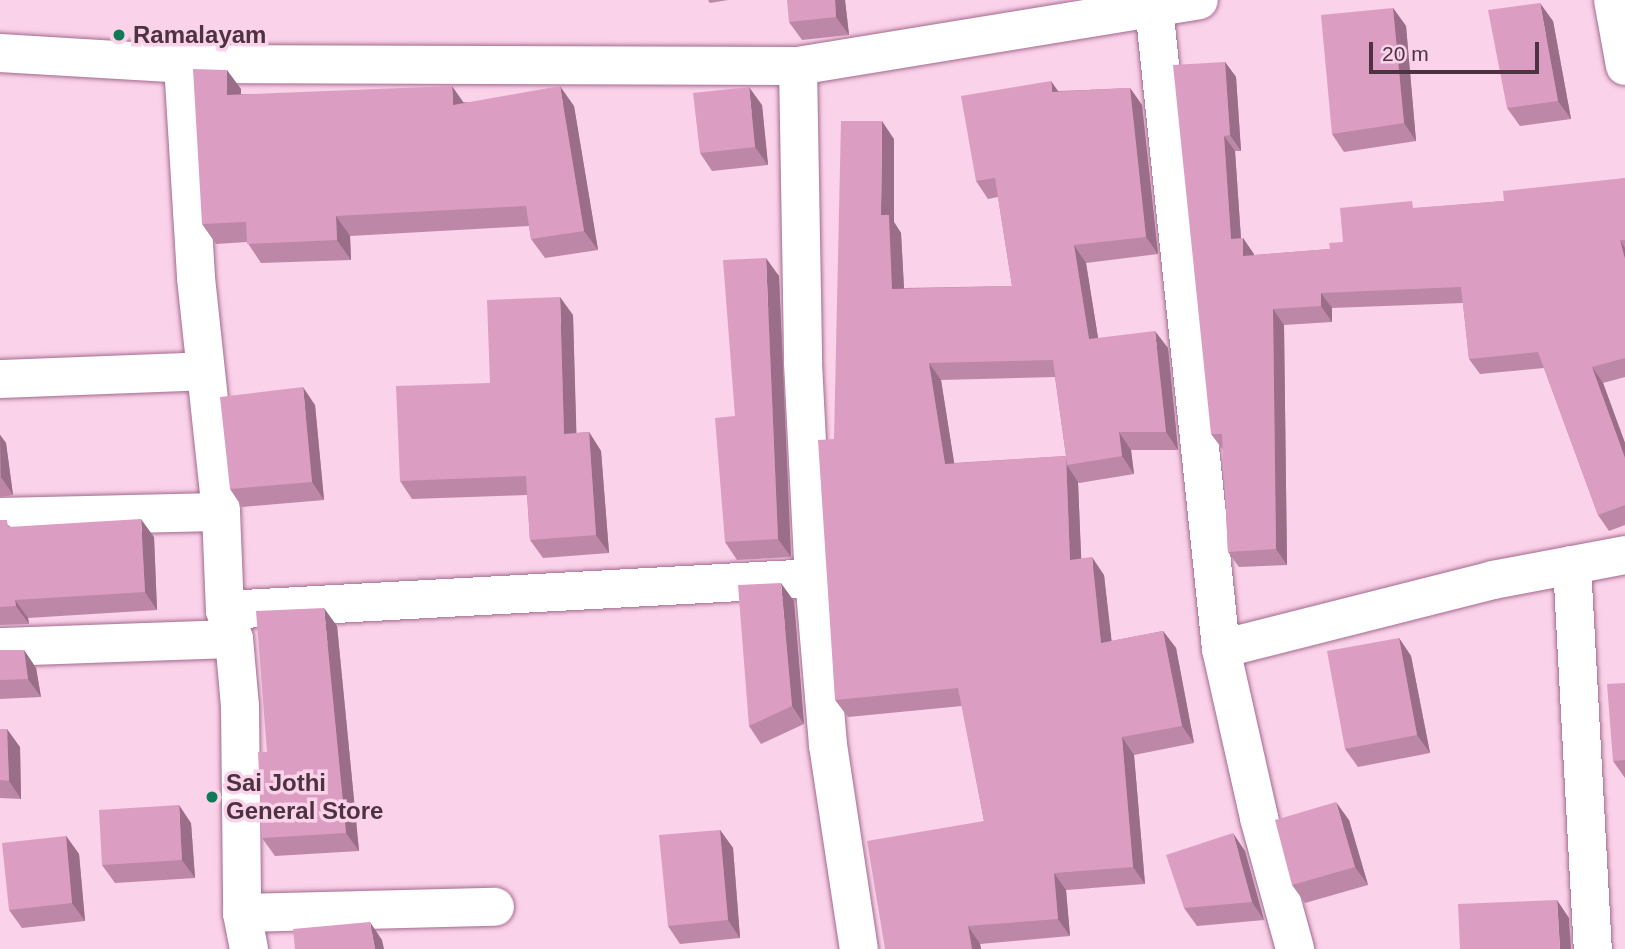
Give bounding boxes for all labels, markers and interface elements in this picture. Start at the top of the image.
place label: Ramalayam [133,21,266,49]
marker: Ramalayam [111,27,127,43]
scale bar [1373,28,1543,72]
text: 20 m [1382,42,1429,65]
place label: Sai Jothi General Store [226,769,383,825]
marker: Sai Jothi General Store [204,789,220,805]

